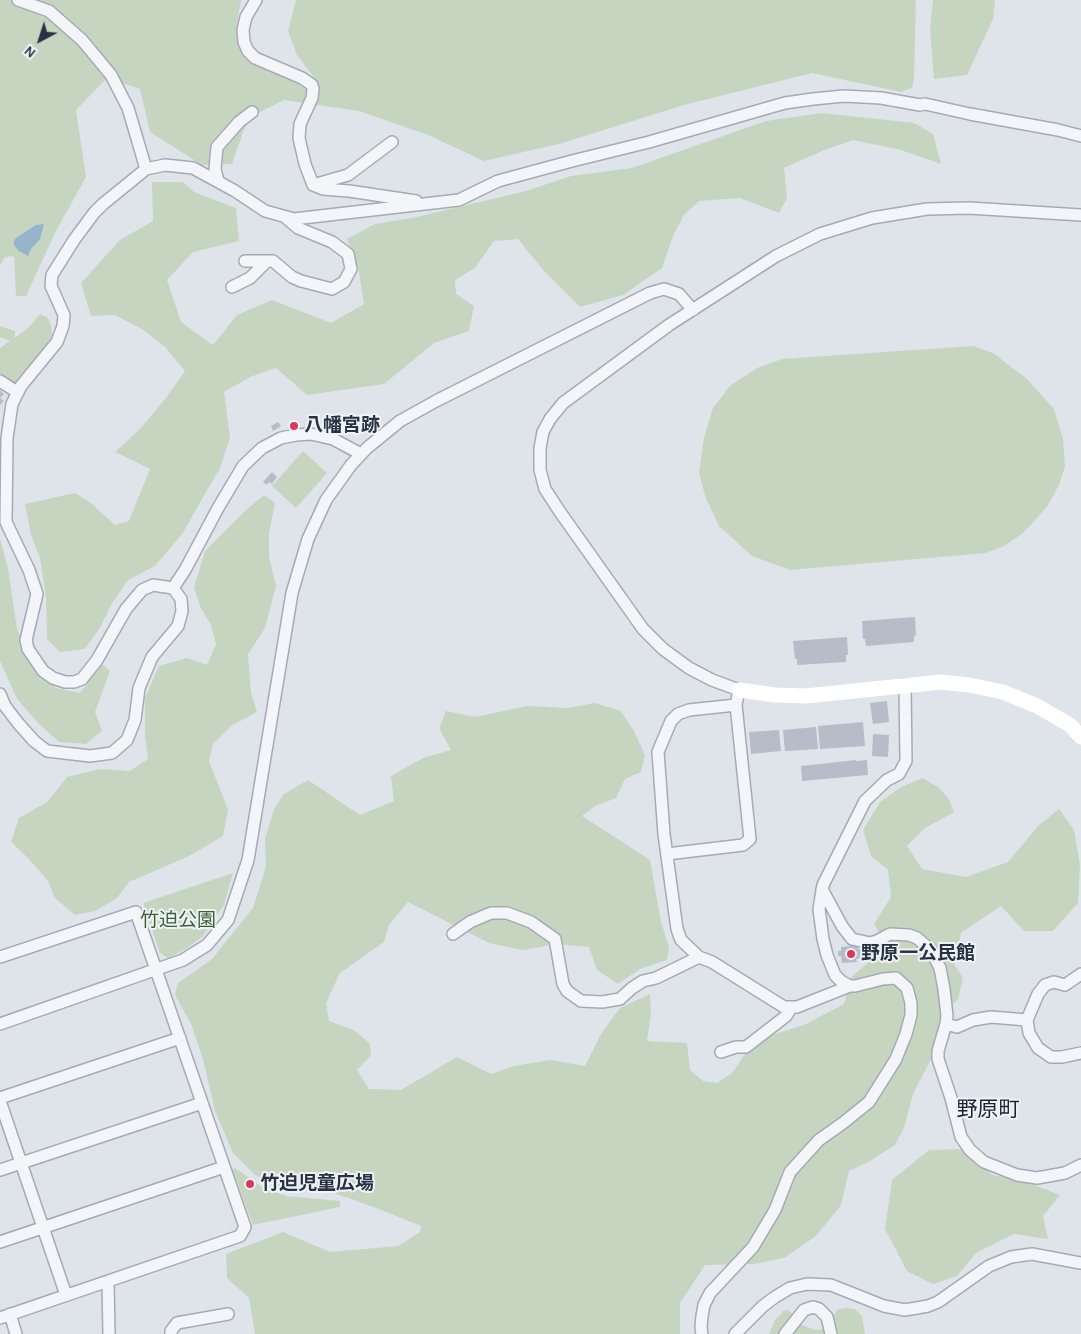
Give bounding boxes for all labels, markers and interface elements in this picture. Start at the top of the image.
north arrow [15,15,65,65]
text: N [21,42,39,62]
place label: 八幡宮跡 [304,415,380,437]
marker: 八幡宮跡 [288,420,300,432]
park label: 竹迫公園 [140,910,216,932]
place label: 野原一公民館 [861,943,975,965]
marker: 野原一公民館 [845,948,857,960]
district label: 野原町 [957,1097,1019,1123]
place label: 竹迫児童広場 [260,1173,374,1195]
marker: 竹迫児童広場 [244,1178,256,1190]

